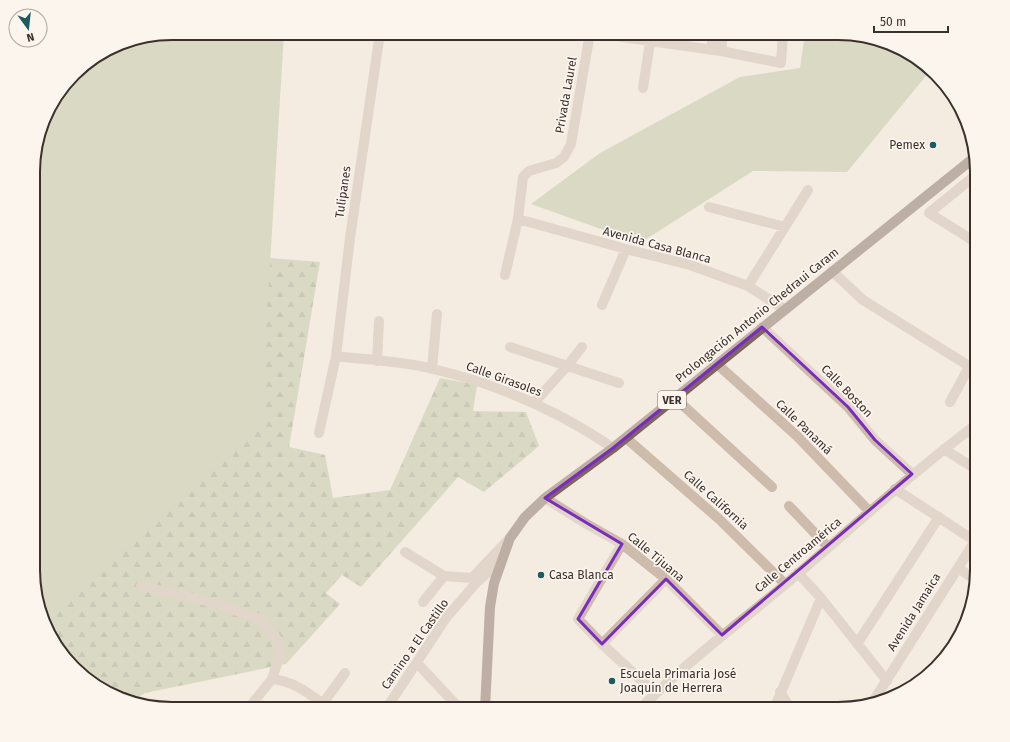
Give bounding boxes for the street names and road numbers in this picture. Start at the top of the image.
street label: Privada Laurel [552,55,580,134]
street label: Tulipanes [332,165,354,219]
street label: Avenida Casa Blanca [601,224,713,266]
street label: Prolongación Antonio Chedraui Caram [673,245,841,385]
street label: Calle Girasoles [464,359,544,399]
street label: Calle Boston [818,362,876,420]
road number: VER [658,391,686,409]
street label: Calle Panamá [773,397,835,457]
street label: Calle California [681,467,751,533]
street label: Calle Centroamérica [752,515,844,595]
street label: Calle Tijuana [625,529,687,585]
street label: Avenida Jamaica [884,571,944,653]
street label: Camino a El Castillo [379,596,451,692]

